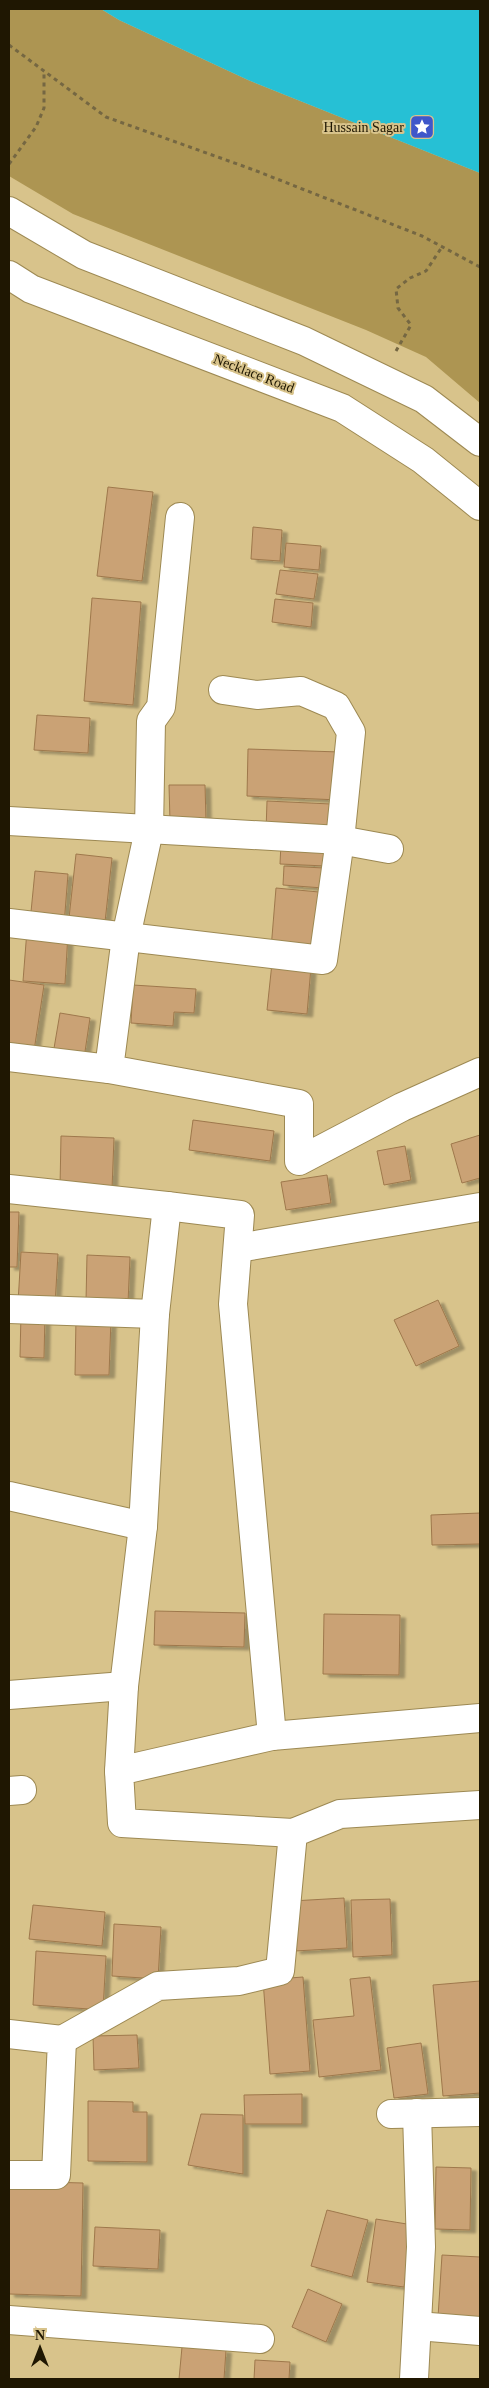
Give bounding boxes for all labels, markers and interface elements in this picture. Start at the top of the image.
place icon: Hussain Sagar [409,114,435,140]
place label: Hussain Sagar [324,120,404,135]
street label: Necklace Road [211,351,296,396]
north arrow [15,2323,65,2373]
text: N [35,2328,45,2343]

